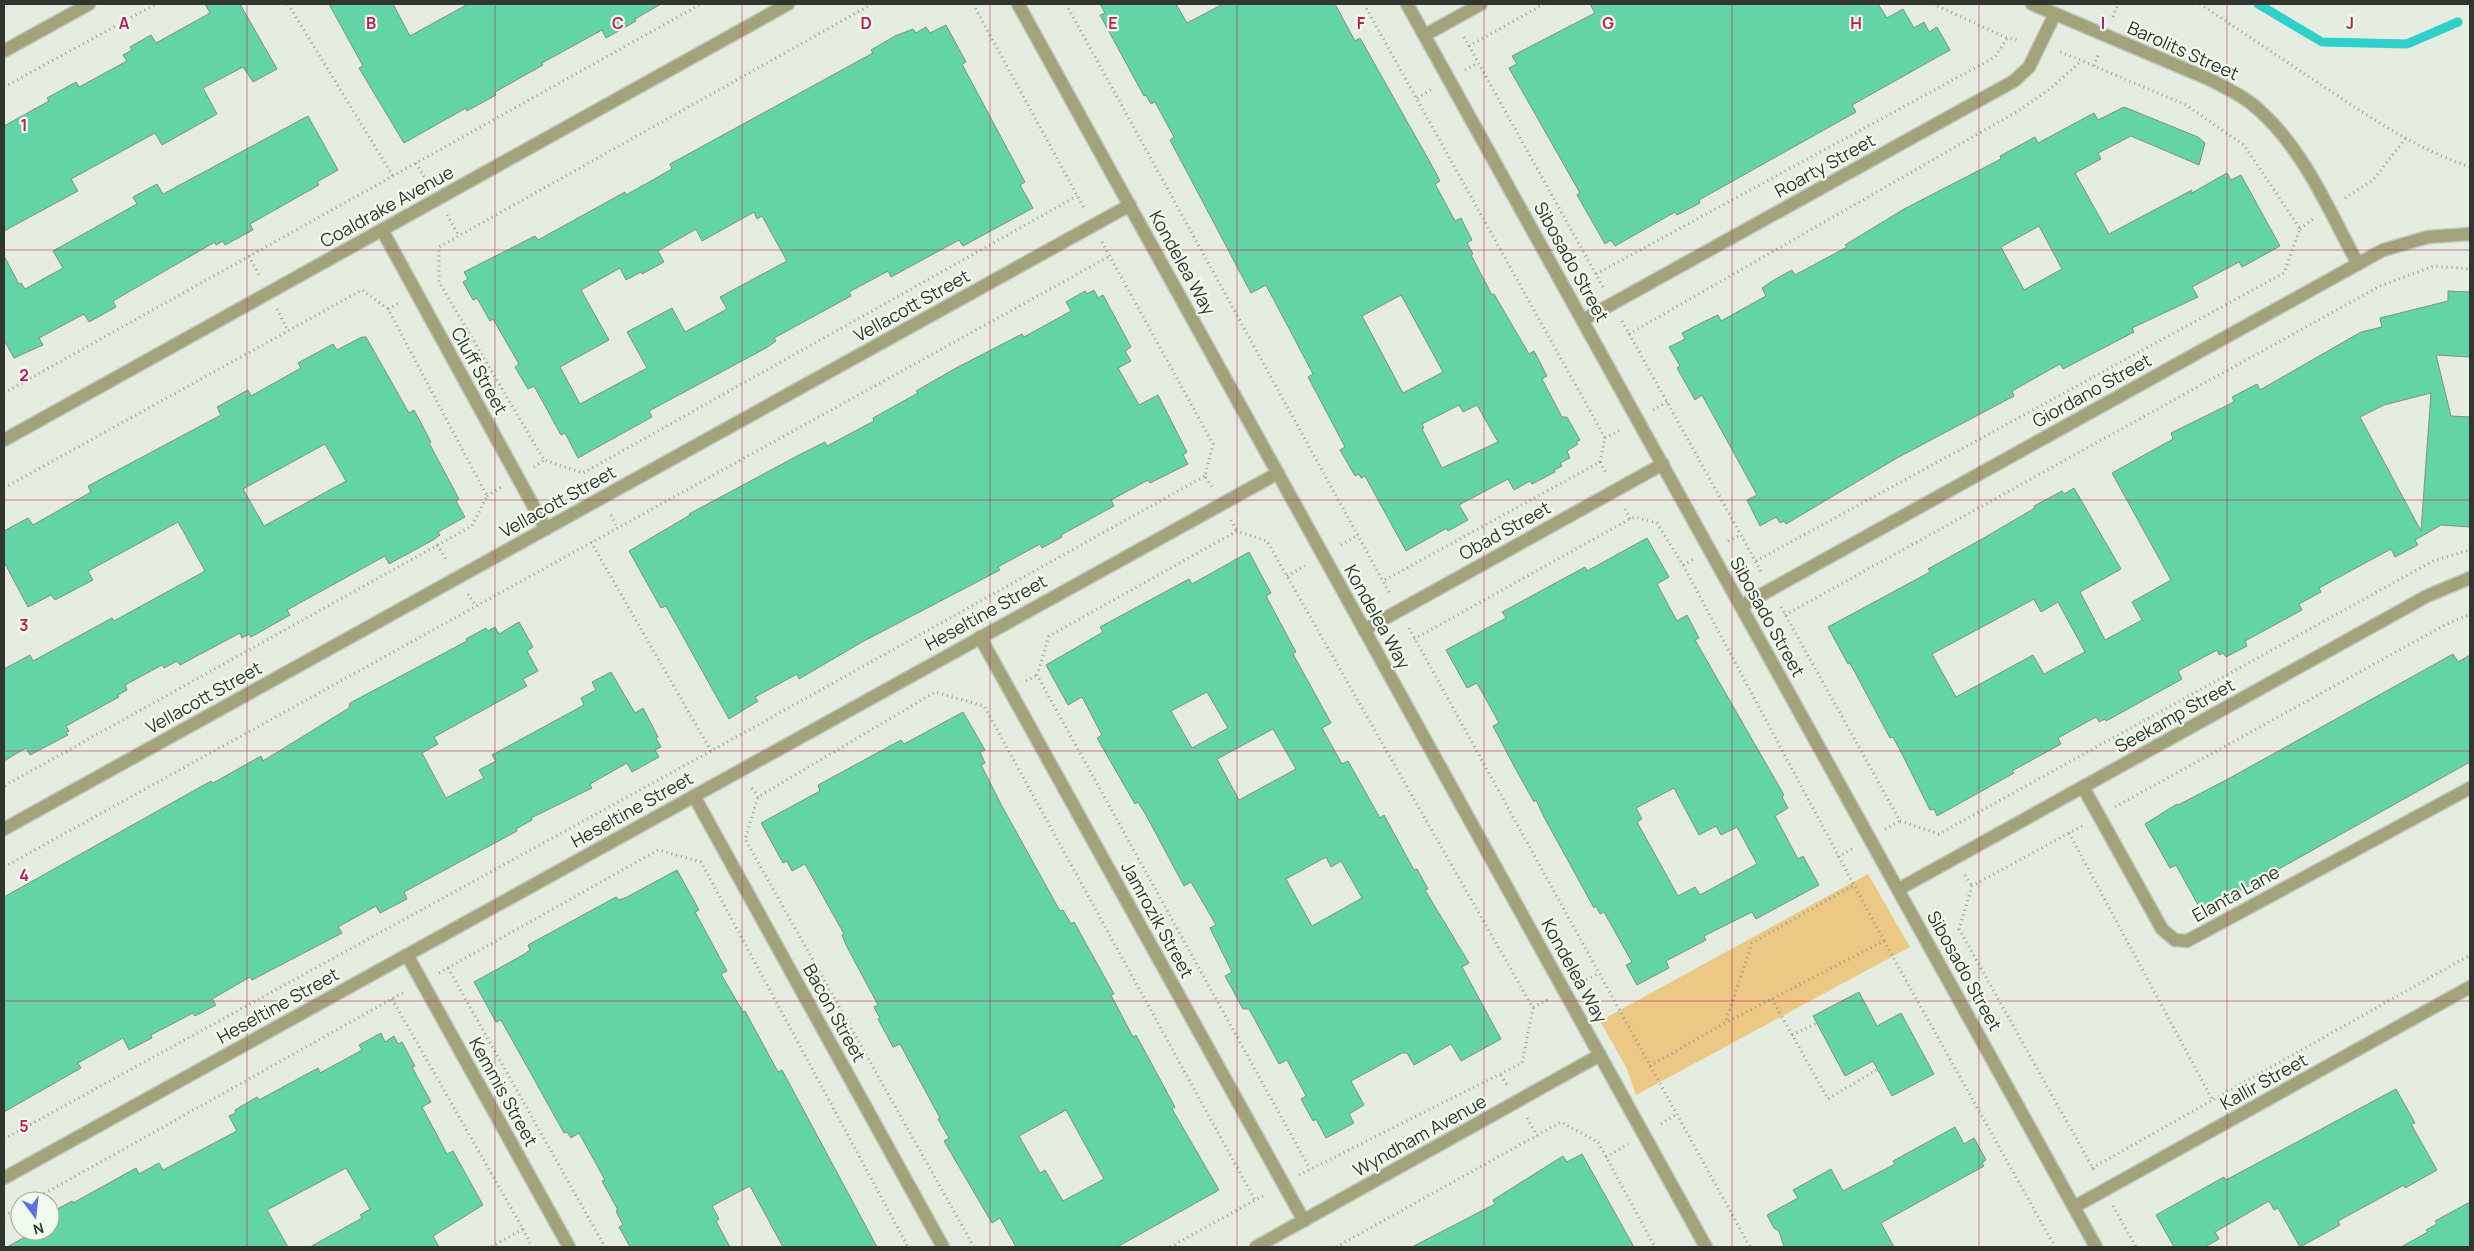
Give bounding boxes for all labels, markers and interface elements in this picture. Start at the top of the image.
text: A [119,12,130,34]
text: B [366,12,376,34]
text: C [612,12,624,34]
text: D [860,12,872,34]
text: E [1108,12,1118,34]
text: F [1357,12,1366,34]
text: G [1602,12,1614,34]
text: H [1850,12,1862,34]
text: I [2101,12,2105,34]
text: J [2346,12,2354,34]
street label: Barolits Street [2124,15,2243,85]
text: 1 [20,114,28,136]
street label: Roarty Street [1770,128,1879,203]
street label: Coaldrake Avenue [316,160,457,253]
street label: Sibosado Street [1529,197,1615,326]
street label: Kondelea Way [1144,206,1222,319]
street label: Vellacott Street [849,263,974,347]
street label: Cluff Street [446,323,514,418]
street label: Giordano Street [2028,348,2155,433]
text: 2 [19,364,29,386]
street label: Vellacott Street [495,459,620,543]
street label: Obad Street [1455,495,1554,565]
street label: Sibosado Street [1725,552,1811,681]
street label: Kondelea Way [1339,560,1417,673]
street label: Heseltine Street [920,569,1051,656]
text: 3 [19,614,29,636]
street label: Vellacott Street [141,655,266,739]
street label: Seekamp Street [2110,672,2239,758]
street label: Heseltine Street [566,766,697,853]
street label: Jamrozik Street [1116,857,1200,982]
street label: Elanta Lane [2188,859,2283,927]
text: 4 [19,864,29,886]
street label: Sibosado Street [1922,906,2008,1035]
street label: Kondelea Way [1536,914,1614,1027]
street label: Bacon Street [798,959,872,1066]
street label: Heseltine Street [212,962,343,1049]
street label: Kemmis Street [464,1033,544,1150]
street label: Kallir Street [2216,1047,2311,1115]
street label: Wyndham Avenue [1349,1089,1490,1182]
text: 5 [19,1115,29,1137]
north arrow [10,1191,60,1241]
text: N [31,1219,46,1240]

